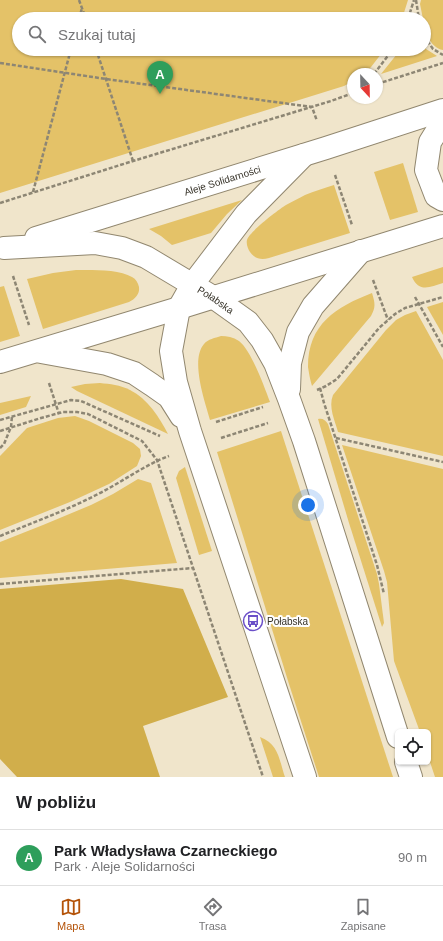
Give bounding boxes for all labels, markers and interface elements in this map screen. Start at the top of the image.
search box [12,12,431,56]
icon: search [26,23,48,45]
text: Szukaj tutaj [58,26,136,43]
pin: A [147,61,173,94]
north arrow [347,68,383,104]
street label: Aleje Solidarności [183,163,262,197]
street label: Połabska [196,284,236,316]
your location [298,495,318,515]
bus stop icon: Połabska [242,610,264,632]
place label: Połabska [267,616,309,627]
map controls [395,729,431,765]
button: locate [395,729,431,765]
text: W pobliżu [16,793,96,812]
text: Park Władysława Czarneckiego [54,842,277,859]
text: A [24,850,34,865]
text: 90 m [398,850,427,865]
text: Park · Aleje Solidarności [54,859,195,874]
tab: Mapa [57,896,85,932]
tab: Trasa [199,896,226,932]
tab: Zapisane [341,896,386,932]

